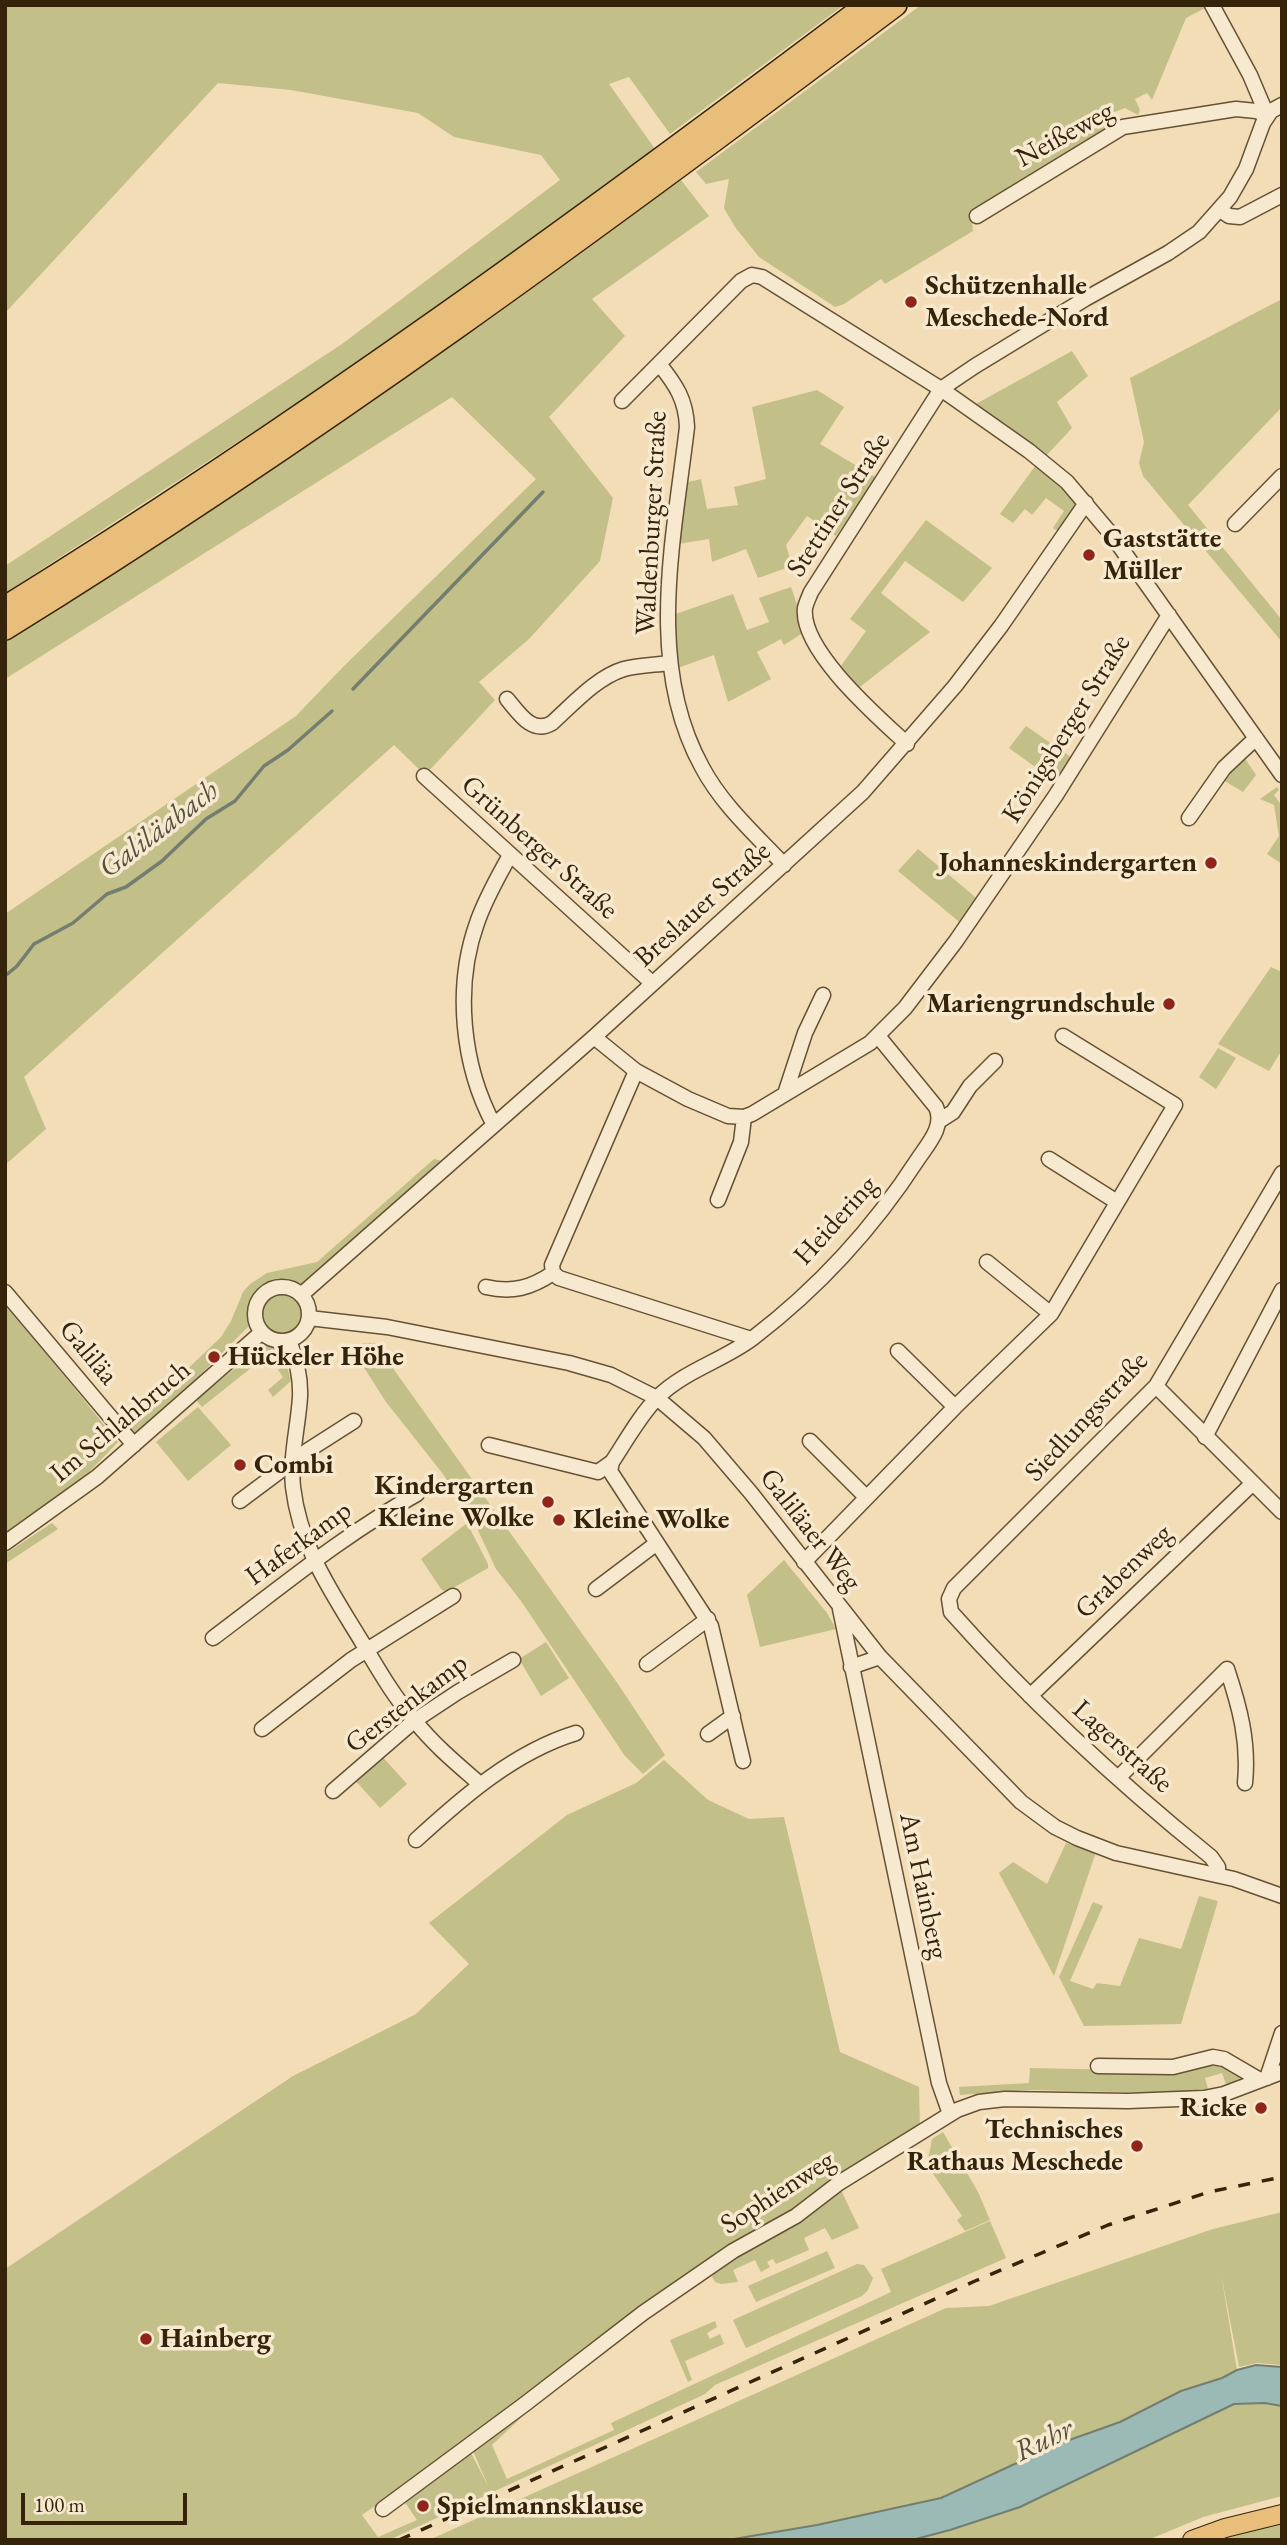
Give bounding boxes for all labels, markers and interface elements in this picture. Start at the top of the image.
street label: Neißeweg [1010,94,1120,176]
place label: Schützenhalle Meschede-Nord [925,269,1109,335]
marker: Schützenhalle Meschede-Nord [903,294,919,310]
street label: Waldenburger Straße [629,410,675,636]
street label: Stettiner Straße [780,427,898,583]
place label: Gaststätte Müller [1103,522,1221,588]
marker: Gaststätte Müller [1081,547,1097,563]
street label: Königsberger Straße [996,629,1138,829]
street label: Grünberger Straße [454,769,624,927]
water label: Galiläabach [92,773,226,887]
street label: Breslauer Straße [628,835,778,975]
place label: Johanneskindergarten [938,846,1197,880]
marker: Johanneskindergarten [1203,855,1219,871]
place label: Mariengrundschule [926,987,1155,1021]
marker: Mariengrundschule [1161,996,1177,1012]
street label: Heidering [787,1169,885,1273]
street label: Galiläa [51,1314,125,1392]
place label: Hückeler Höhe [228,1340,404,1374]
street label: Siedlungsstraße [1018,1345,1156,1489]
marker: Hückeler Höhe [206,1349,222,1365]
street label: Im Schlahbruch [44,1354,198,1490]
place label: Combi [254,1448,334,1482]
marker: Combi [232,1457,248,1473]
street label: Galiläaer Weg [752,1462,868,1598]
place label: Kindergarten Kleine Wolke [374,1469,534,1535]
street label: Haferkamp [239,1494,359,1594]
marker: Kindergarten Kleine Wolke [540,1494,556,1510]
place label: Kleine Wolke [573,1503,729,1537]
marker: Kleine Wolke [551,1512,567,1528]
street label: Grabenweg [1068,1518,1180,1626]
street label: Gerstenkamp [339,1647,475,1761]
street label: Lagerstraße [1065,1693,1179,1801]
street label: Am Hainberg [891,1810,955,1962]
place label: Ricke [1180,2091,1247,2125]
marker: Ricke [1253,2100,1269,2116]
place label: Technisches Rathaus Meschede [907,2113,1123,2179]
marker: Technisches Rathaus Meschede [1129,2138,1145,2154]
street label: Sophienweg [715,2144,841,2242]
place label: Hainberg [160,2322,271,2356]
marker: Hainberg [138,2331,154,2347]
water label: Ruhr [1009,2411,1079,2471]
scale bar [24,2478,191,2522]
place label: Spielmannsklause [437,2489,644,2523]
text: 100 m [34,2491,85,2518]
marker: Spielmannsklause [415,2498,431,2514]

